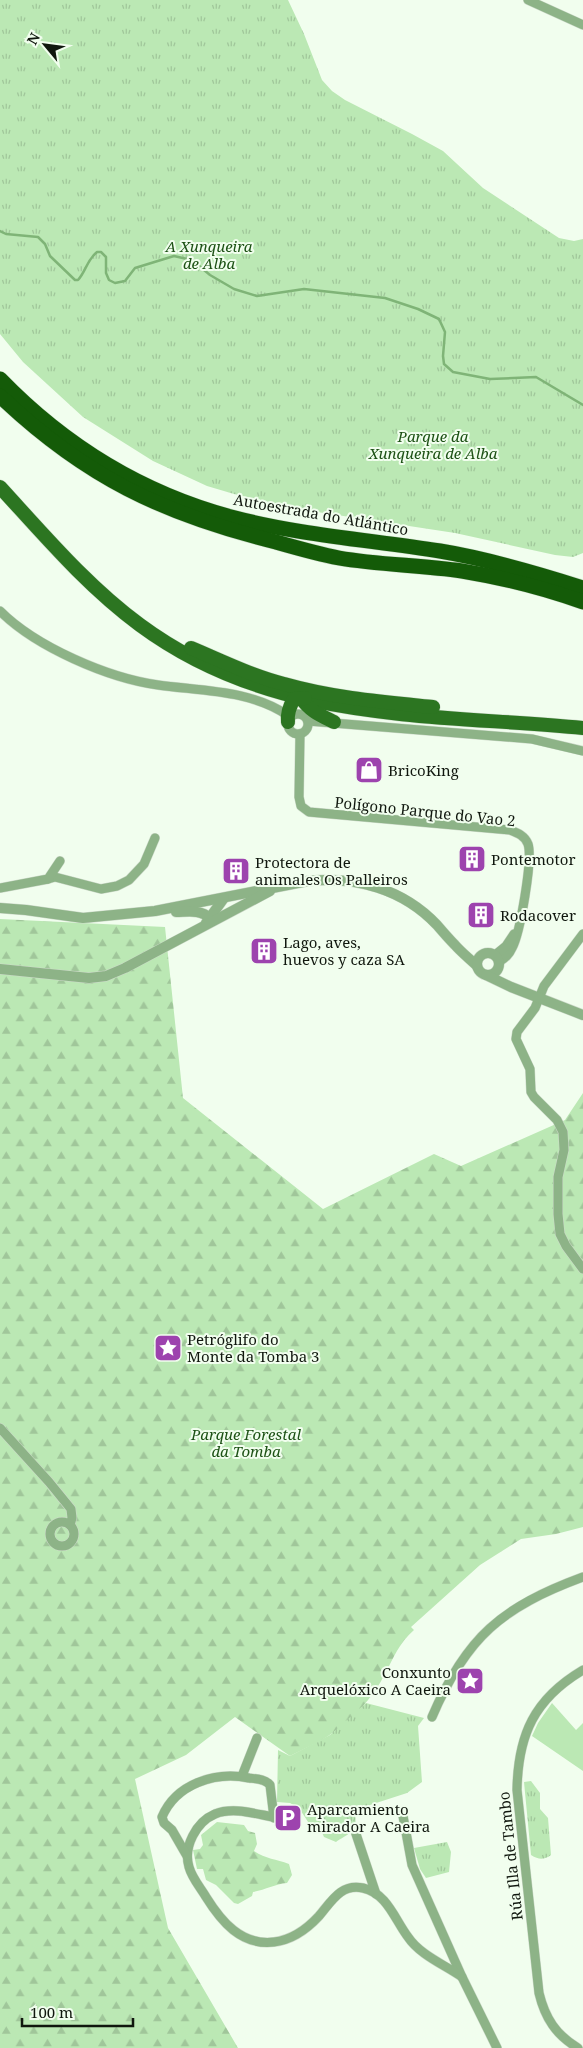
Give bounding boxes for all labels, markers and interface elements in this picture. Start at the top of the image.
north arrow [20,20,70,70]
text: N [22,29,44,48]
park label: A Xunqueira de Alba [164,236,253,273]
park label: Parque da Xunqueira de Alba [368,426,498,463]
street label: Autoestrada do Atlántico [232,489,410,539]
shop icon: BricoKing [354,755,384,785]
place label: BricoKing [388,760,459,780]
street label: Polígono Parque do Vao 2 [334,792,516,830]
building icon: Pontemotor [457,844,487,874]
place label: Pontemotor [491,849,576,869]
place label: Protectora de animales Os Palleiros [255,852,408,889]
building icon: Protectora de animales Os Palleiros [221,856,251,886]
building icon: Rodacover [466,900,496,930]
place label: Rodacover [500,905,576,925]
place label: Lago, aves, huevos y caza SA [283,932,405,969]
building icon: Lago, aves, huevos y caza SA [249,936,279,966]
place label: Petróglifo do Monte da Tomba 3 [187,1329,319,1366]
place icon: Petróglifo do Monte da Tomba 3 [153,1333,183,1363]
park label: Parque Forestal da Tomba [190,1424,301,1461]
place label: Conxunto Arquelóxico A Caeira [300,1662,451,1699]
place icon: Conxunto Arquelóxico A Caeira [455,1666,485,1696]
street label: Rúa Illa de Tambo [493,1791,527,1921]
place label: Aparcamiento mirador A Caeira [307,1799,430,1836]
parking icon: Aparcamiento mirador A Caeira [273,1803,303,1833]
scale bar [22,1996,134,2028]
text: 100 m [30,2002,73,2022]

